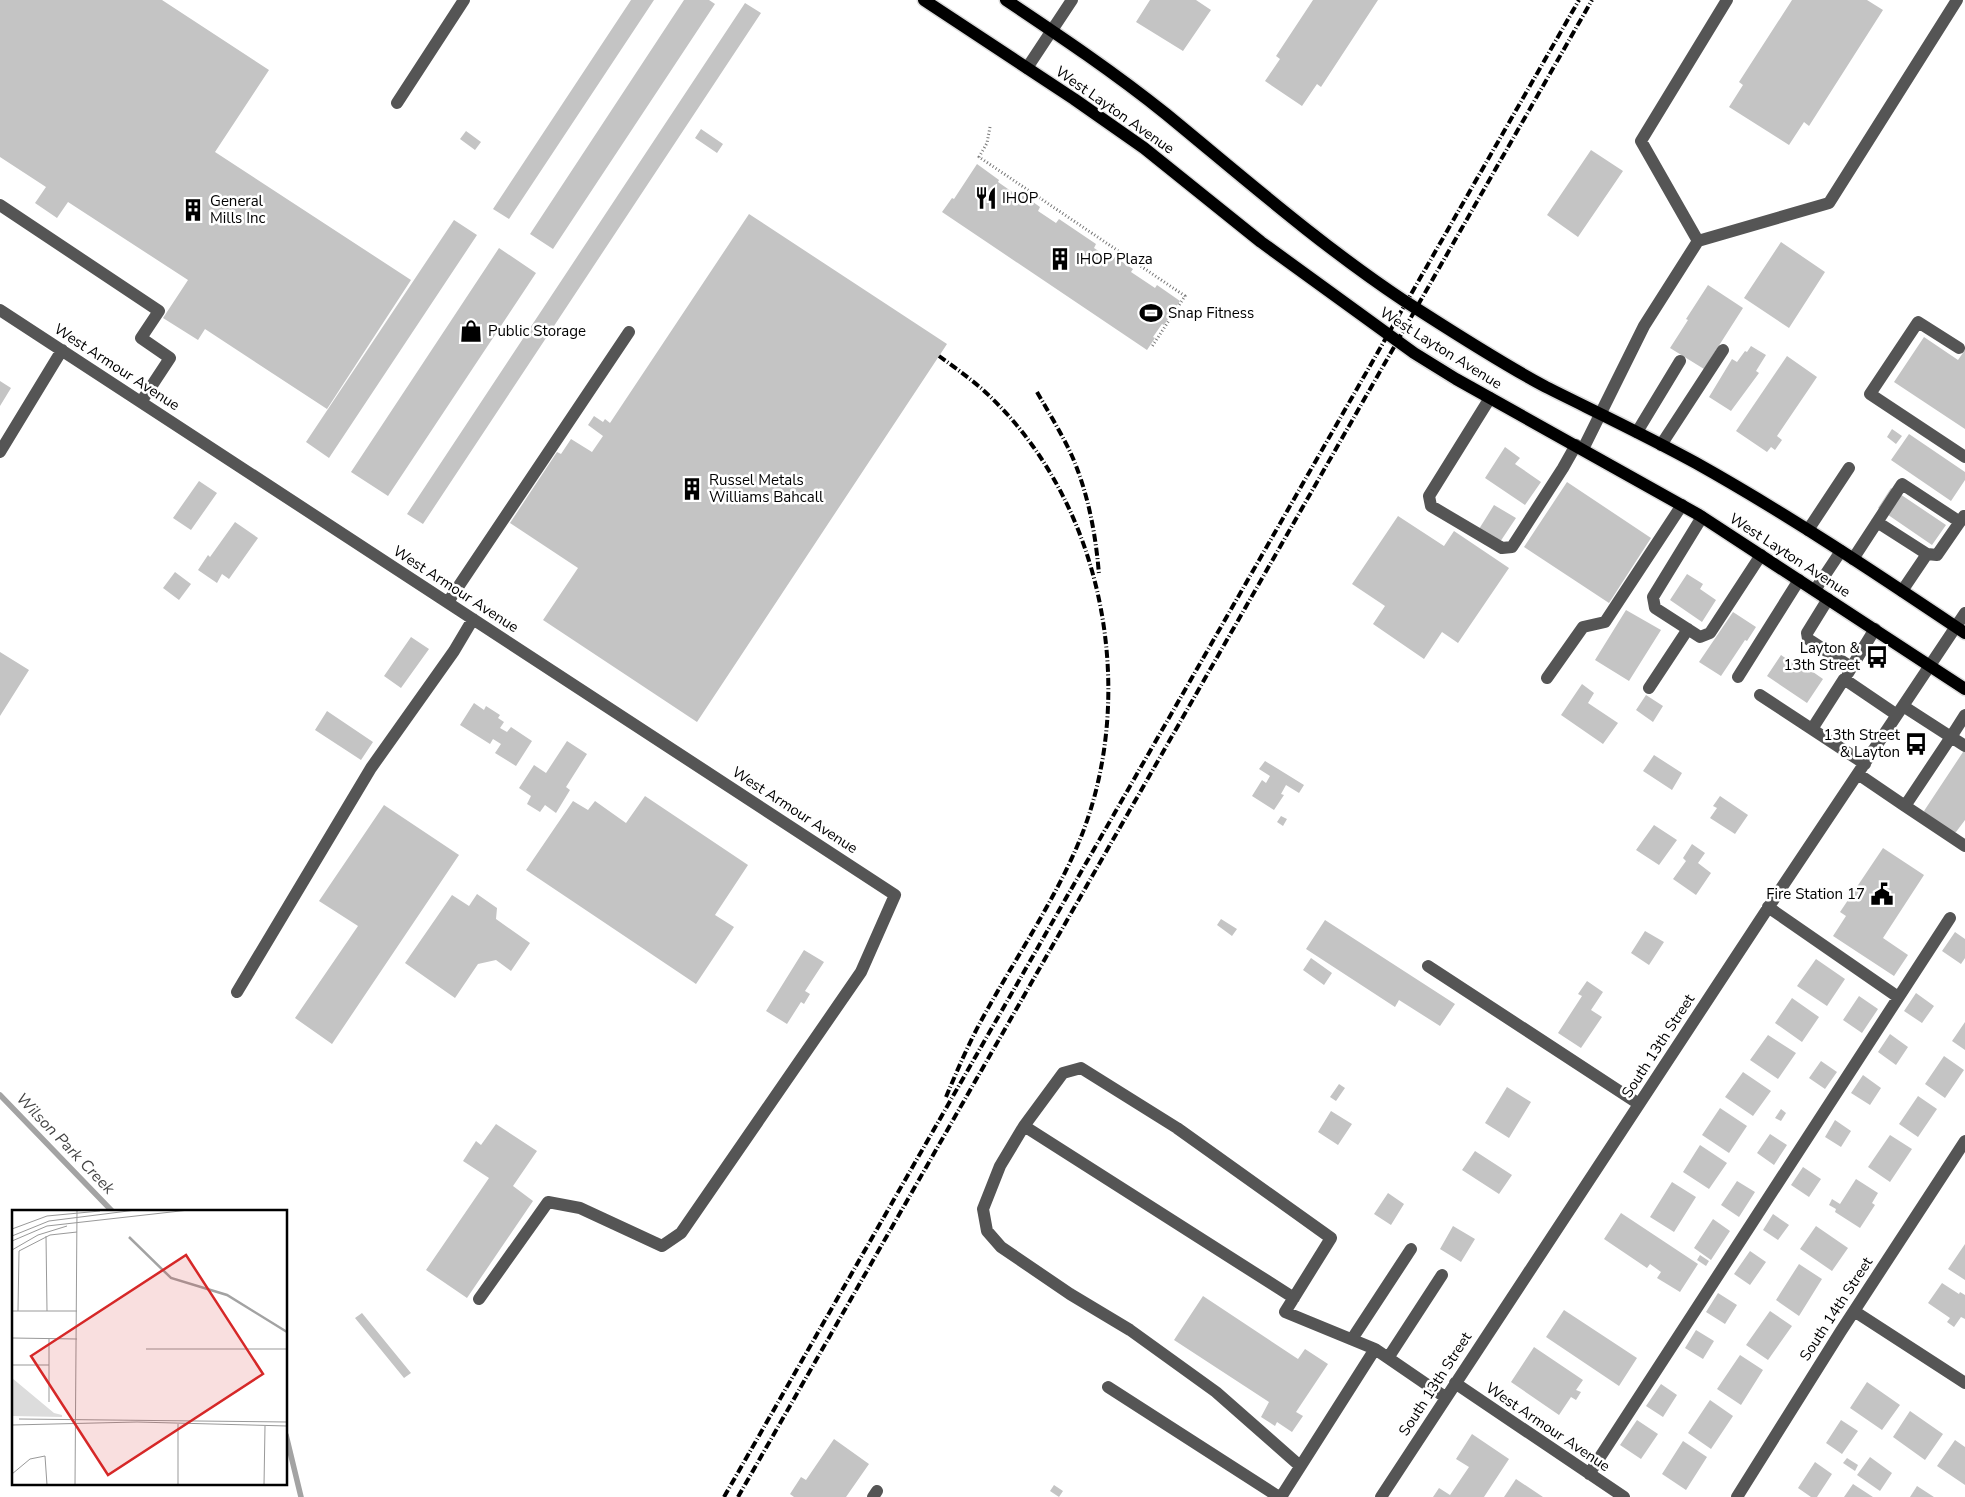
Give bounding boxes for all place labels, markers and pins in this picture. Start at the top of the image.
restaurant icon: IHOP [973,185,999,211]
place label: IHOP [1002,188,1039,208]
place label: General Mills Inc [210,191,266,228]
building icon: General Mills Inc [180,197,206,223]
building icon: IHOP Plaza [1047,246,1073,272]
place label: IHOP Plaza [1076,249,1153,269]
sports icon: Snap Fitness [1138,300,1164,326]
place label: Snap Fitness [1168,303,1254,323]
shop icon: Public Storage [458,318,484,344]
place label: Public Storage [488,321,586,341]
place label: Russel Metals Williams Bahcall [709,470,824,507]
building icon: Russel Metals Williams Bahcall [679,476,705,502]
place label: Layton & 13th Street [1783,638,1861,675]
bus stop icon: Layton & 13th Street [1864,644,1890,670]
place label: 13th Street & Layton [1823,725,1901,762]
bus stop icon: 13th Street & Layton [1903,731,1929,757]
public building icon: Fire Station 17 [1869,881,1895,907]
place label: Fire Station 17 [1766,884,1865,904]

